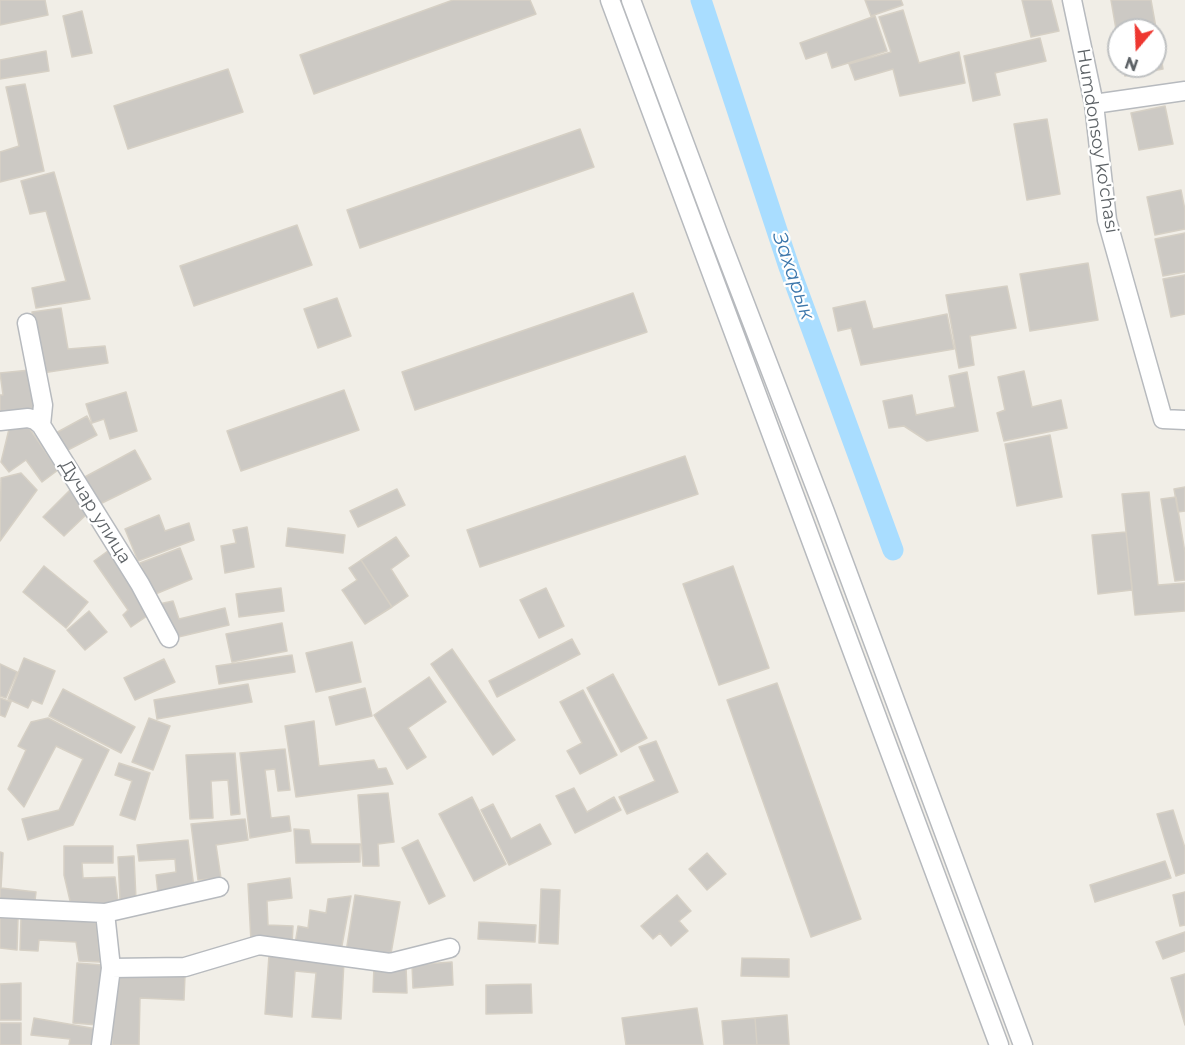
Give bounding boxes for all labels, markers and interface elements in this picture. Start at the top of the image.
north arrow [1107,18,1167,78]
street label: Humdonsoy ko'chasi [1072,47,1122,235]
text: N [1122,53,1141,75]
water label: Захарык [767,229,819,323]
street label: Дучар улица [55,456,135,568]

